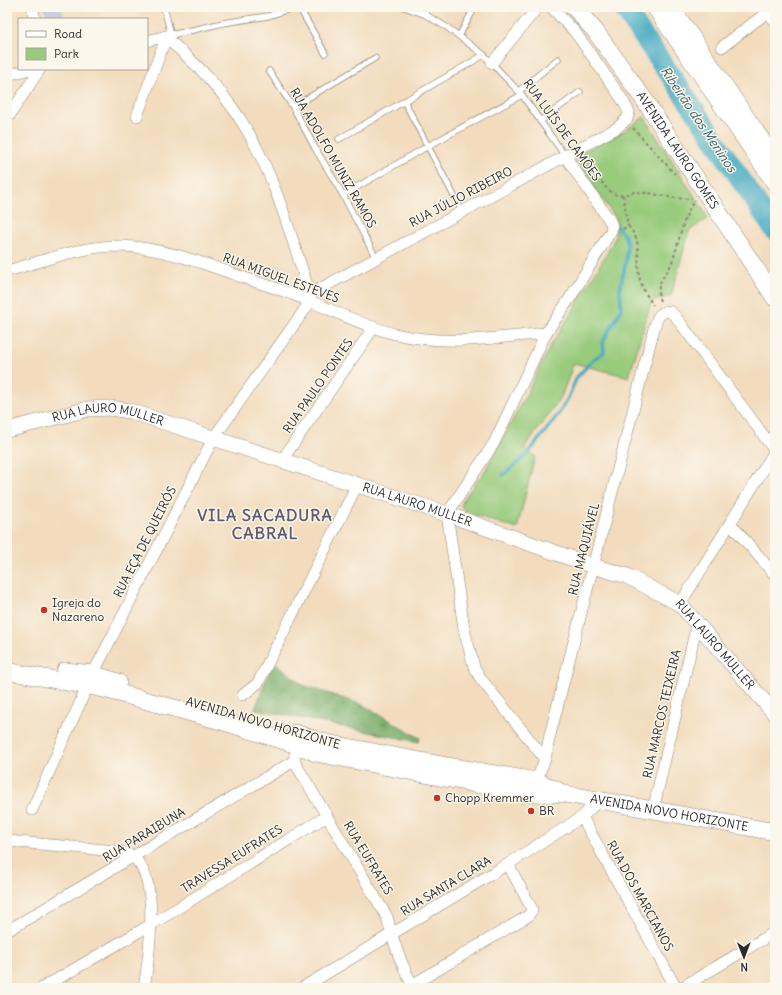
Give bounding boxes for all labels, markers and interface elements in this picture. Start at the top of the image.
legend [18,18,148,70]
text: Road [54,26,82,41]
text: Park [54,46,79,61]
water label: Ribeirão dos Meninos [657,63,741,176]
street label: RUA LUÍS DE CAMÕES [520,76,605,184]
street label: RUA ADOLFO MUNIZ RAMOS [287,85,380,231]
street label: AVENIDA LAURO GOMES [634,88,722,212]
street label: RUA JÚLIO RIBEIRO [407,163,515,230]
street label: RUA MIGUEL ESTEVES [221,250,342,306]
street label: RUA PAULO PONTES [279,335,356,436]
street label: RUA LAURO MULLER [50,400,166,429]
street label: RUA LAURO MULLER [361,479,474,529]
street label: RUA EÇA DE QUEIRÓS [110,483,179,600]
street label: RUA MAQUIÁVEL [565,501,602,597]
district label: VILA SACADURA CABRAL [197,505,333,543]
place label: Igreja do Nazareno [52,595,105,624]
street label: RUA LAURO MULLER [672,596,759,693]
marker: Igreja do Nazareno [39,605,49,615]
street label: RUA MARCOS TEIXEIRA [639,648,684,780]
street label: AVENIDA NOVO HORIZONTE [184,693,342,752]
place label: Chopp Kremmer [445,790,534,805]
street label: AVENIDA NOVO HORIZONTE [589,791,749,834]
marker: Chopp Kremmer [432,793,442,803]
place label: BR [539,803,555,818]
street label: RUA PARAIBUNA [100,804,188,865]
marker: BR [526,806,536,816]
street label: RUA EUFRATES [341,818,396,898]
street label: TRAVESSA EUFRATES [178,821,285,896]
street label: RUA DOS MARCIANOS [604,838,677,954]
street label: RUA SANTA CLARA [398,853,494,918]
north arrow [724,937,764,977]
text: N [740,960,748,974]

